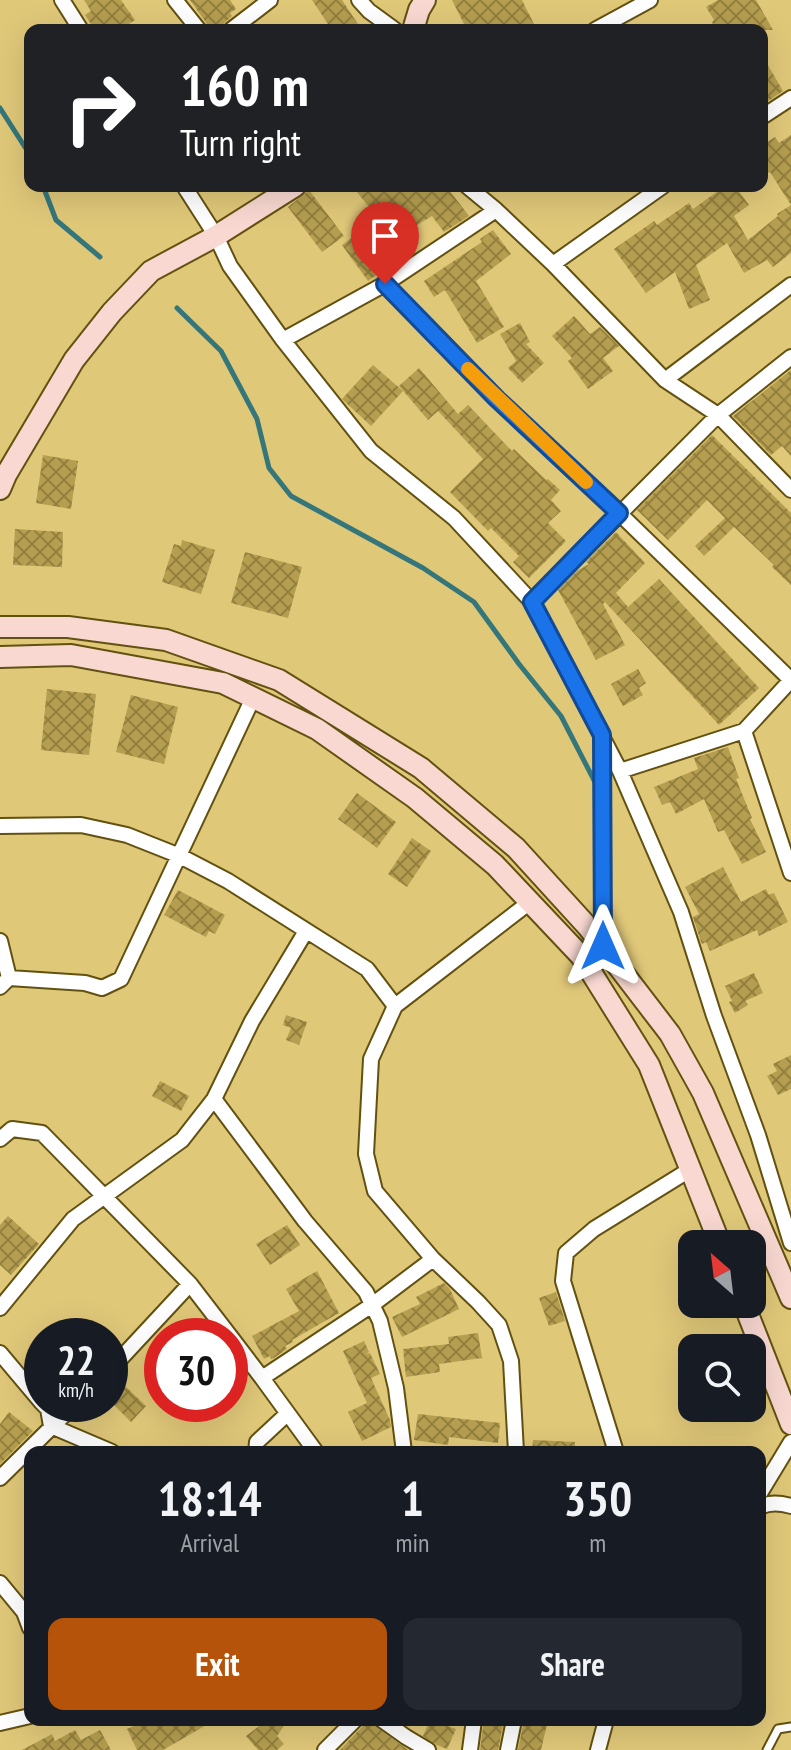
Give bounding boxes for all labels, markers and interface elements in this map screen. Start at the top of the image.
text: 160 m [180,49,309,121]
icon: right [48,56,152,160]
text: Turn right [180,119,301,166]
pin [351,202,419,284]
icon: arrive [363,214,407,258]
position arrow [561,904,645,988]
north arrow [678,1230,766,1318]
map controls [678,1230,766,1422]
speed limit sign: 30 [144,1318,248,1422]
text: 22 [57,1334,95,1386]
button: search [678,1334,766,1422]
text: km/h [58,1377,94,1403]
text: 18:14 [158,1467,262,1529]
text: 1 [401,1467,424,1529]
text: 350 [563,1467,632,1529]
text: Arrival [180,1526,239,1559]
text: min [395,1526,429,1559]
text: m [589,1526,606,1559]
button: Exit [48,1618,387,1710]
button: Share [403,1618,742,1710]

